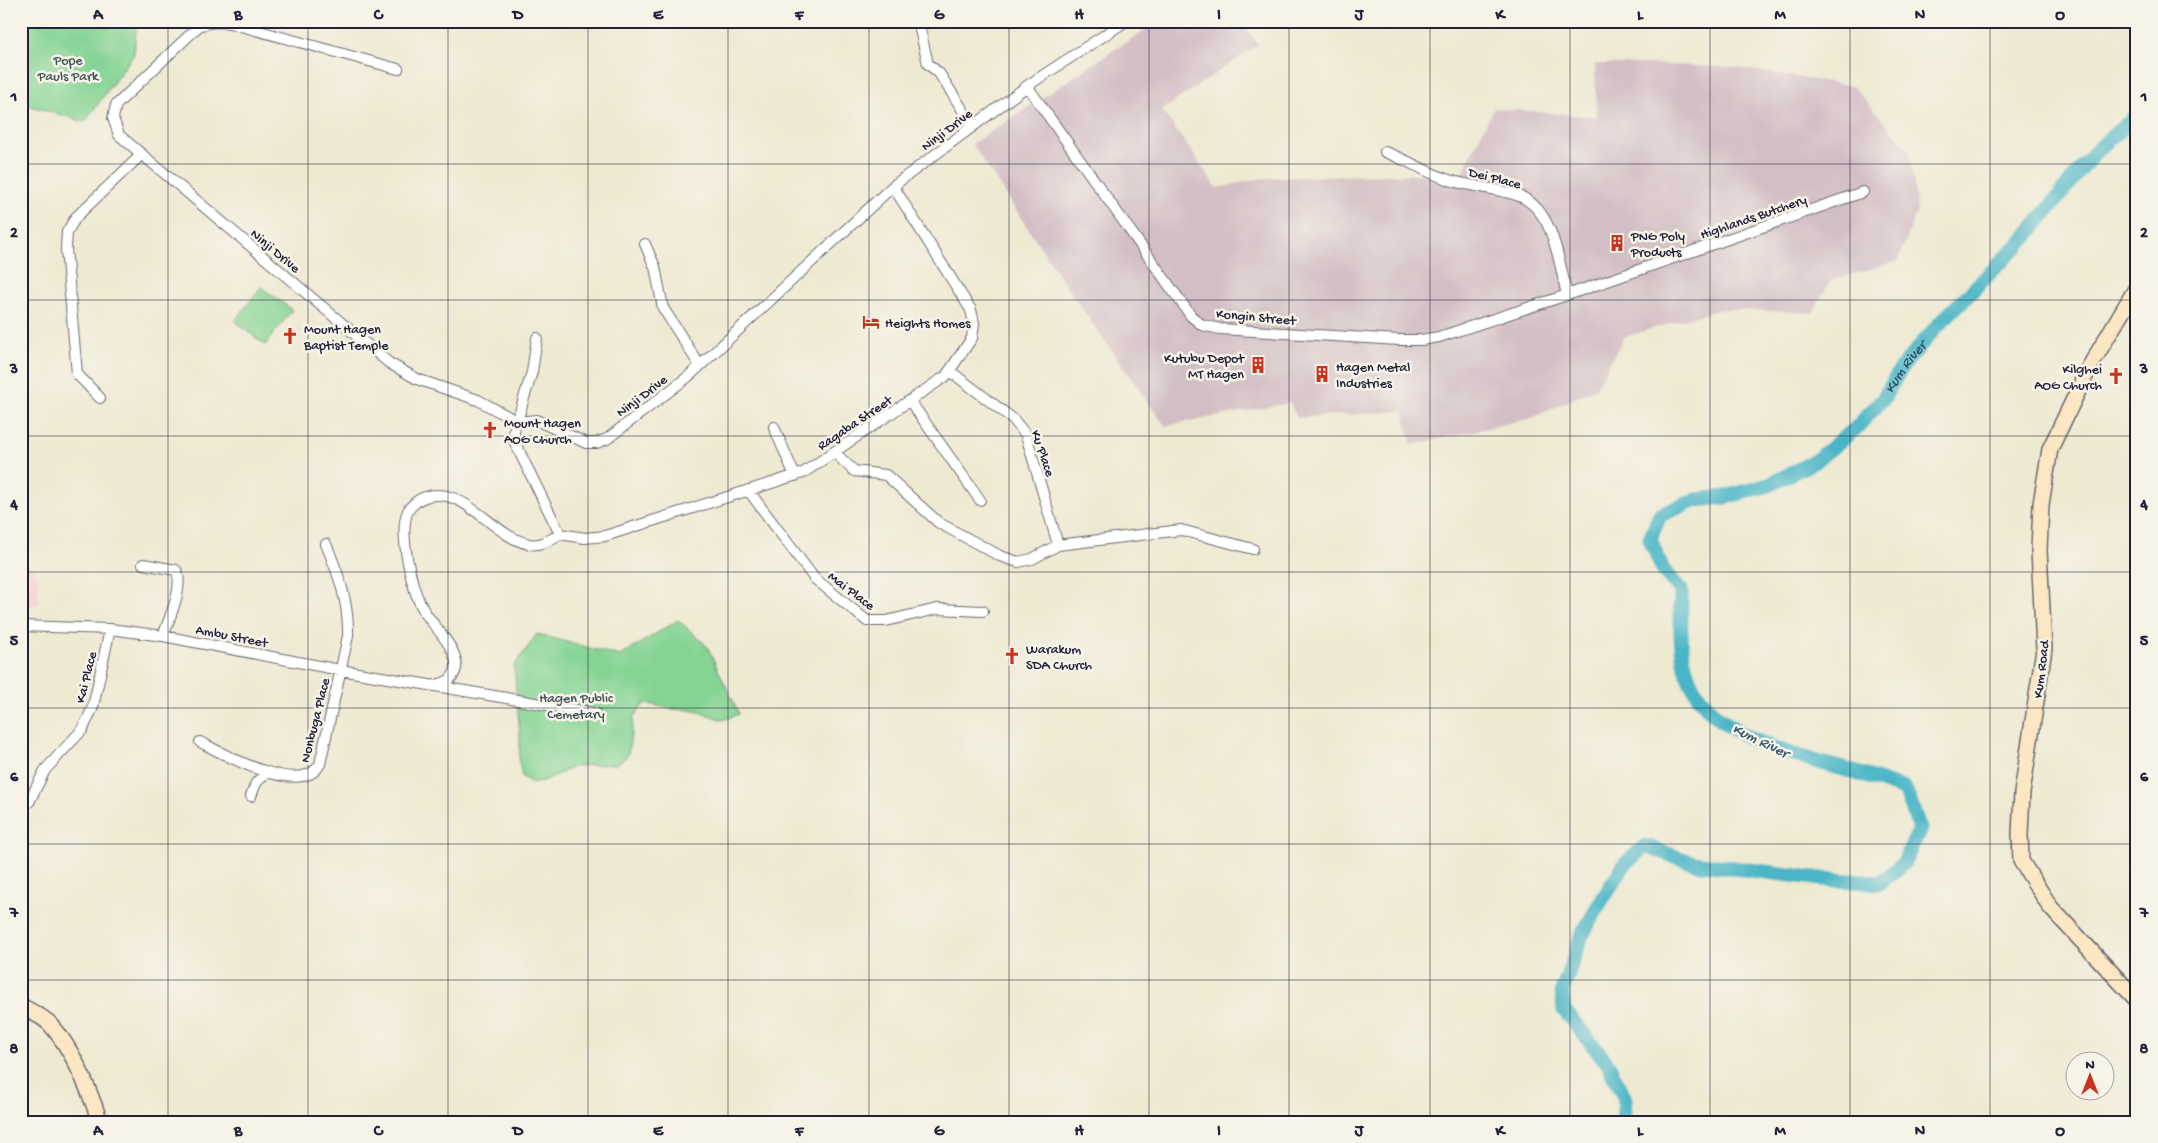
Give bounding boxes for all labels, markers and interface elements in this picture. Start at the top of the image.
text: A [92,7,104,26]
text: B [233,7,243,26]
text: C [373,7,384,26]
text: D [511,7,524,26]
text: E [653,7,664,26]
text: F [794,7,805,26]
text: G [934,7,945,26]
text: H [1074,7,1084,26]
text: I [1217,7,1221,26]
text: J [1354,7,1365,26]
text: K [1495,7,1507,26]
text: L [1637,7,1644,26]
text: M [1774,7,1786,26]
text: N [1915,7,1926,26]
text: O [2055,7,2065,26]
park label: Pope Pauls Park [37,53,100,86]
text: 1 [10,89,17,108]
text: 1 [2140,89,2147,108]
street label: Ninji Drive [919,106,977,156]
street label: Dei Place [1466,164,1523,194]
street label: Highlands Butchery [1698,192,1809,245]
text: 2 [10,225,18,244]
text: 2 [2140,225,2148,244]
street label: Ninji Drive [246,226,303,278]
place label: PNG Poly Products [1630,229,1685,262]
building icon: PNG Poly Products [1607,233,1627,253]
street label: Kongin Street [1215,307,1298,331]
hotel icon: Heights Homes [861,312,881,332]
place label: Heights Homes [885,316,971,333]
place label: Mount Hagen Baptist Temple [303,322,389,355]
church icon: Mount Hagen Baptist Temple [280,326,300,346]
water label: Kum River [1882,336,1933,397]
place label: Kutubu Depot MT Hagen [1164,351,1245,384]
building icon: Kutubu Depot MT Hagen [1248,355,1268,375]
place label: Hagen Metal Industries [1336,360,1410,393]
text: 3 [9,361,18,380]
text: 3 [2139,361,2148,380]
place label: Kilghei AOG Church [2034,362,2102,395]
building icon: Hagen Metal Industries [1312,364,1332,384]
church icon: Kilghei AOG Church [2106,366,2126,386]
street label: Ninji Drive [614,372,672,422]
street label: Ragaba Street [815,392,897,455]
place label: Mount Hagen AOG Church [504,416,581,449]
church icon: Mount Hagen AOG Church [480,420,500,440]
street label: Ku Place [1026,428,1058,480]
text: 4 [9,497,18,516]
text: 4 [2139,497,2148,516]
street label: Mai Place [824,569,878,616]
street label: Ambu Street [194,622,270,653]
text: 5 [10,633,19,652]
text: 5 [2140,633,2149,652]
street label: Kum Road [2031,638,2055,699]
place label: Warakum SDA Church [1026,642,1093,675]
church icon: Warakum SDA Church [1002,646,1022,666]
street label: Kai Place [73,649,102,705]
street label: Nonbuga Place [298,676,335,765]
park label: Hagen Public Cemetary [539,691,614,724]
water label: Kum River [1729,720,1794,764]
text: 6 [10,769,19,788]
text: 6 [2140,769,2149,788]
text: 7 [9,905,19,924]
text: 7 [2139,905,2149,924]
text: 8 [10,1041,19,1060]
text: 8 [2140,1041,2149,1060]
north arrow [2066,1050,2116,1100]
text: N [2085,1057,2095,1074]
text: A [92,1123,104,1142]
text: B [233,1123,243,1142]
text: C [373,1123,384,1142]
text: D [511,1123,524,1142]
text: E [653,1123,664,1142]
text: F [794,1123,805,1142]
text: G [934,1123,945,1142]
text: H [1074,1123,1084,1142]
text: I [1217,1123,1221,1142]
text: J [1354,1123,1365,1142]
text: K [1495,1123,1507,1142]
text: L [1637,1123,1644,1142]
text: M [1774,1123,1786,1142]
text: N [1915,1123,1926,1142]
text: O [2055,1123,2065,1142]

